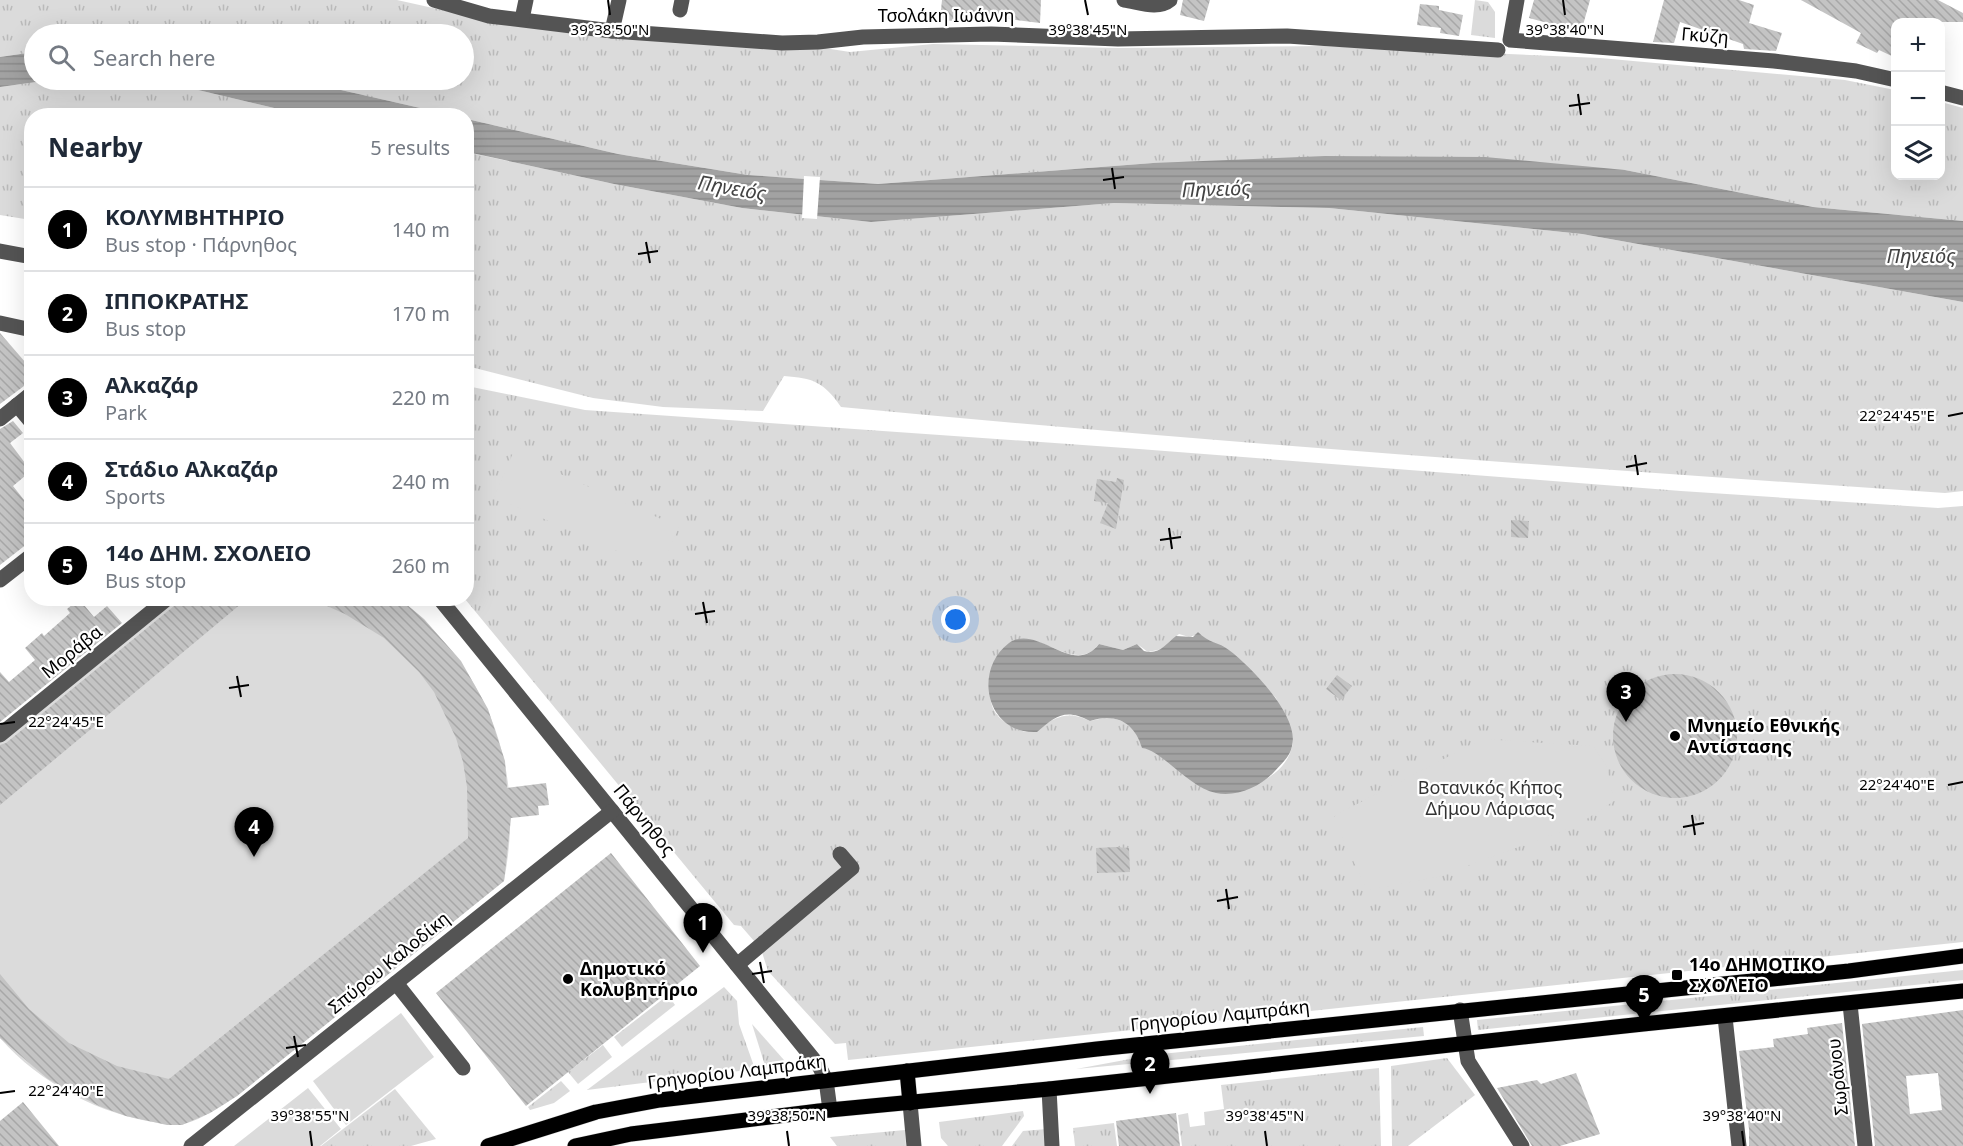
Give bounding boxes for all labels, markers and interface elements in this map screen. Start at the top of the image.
street label: Τσολάκη Ιωάννη [878,3,1014,27]
map controls [1891,18,1945,180]
button: + [1891,18,1945,72]
text: 39°38'50"N [571,19,649,39]
text: 39°38'45"N [1049,19,1127,39]
text: 39°38'40"N [1526,19,1604,39]
street label: Γκύζη [1680,21,1730,49]
search box [24,24,474,90]
icon: search [45,41,78,74]
text: Search here [93,42,215,72]
button: − [1891,72,1945,126]
button: layers [1891,126,1945,180]
text: Nearby [48,129,143,165]
text: 5 results [370,134,450,161]
water label: Πηνειός [696,168,769,207]
water label: Πηνειός [1181,174,1252,203]
text: ΚΟΛΥΜΒΗΤΗΡΙΟ [105,201,285,231]
text: 1 [62,216,73,243]
text: 140 m [392,216,450,243]
text: Bus stop · Πάρνηθος [105,231,297,258]
water label: Πηνειός [1886,242,1956,269]
text: ΙΠΠΟΚΡΑΤΗΣ [105,285,248,315]
text: 2 [62,300,73,327]
text: 170 m [392,300,450,327]
text: Bus stop [105,315,186,342]
text: Αλκαζάρ [105,369,199,399]
text: 3 [62,384,73,411]
text: 220 m [392,384,450,411]
text: Park [105,399,147,426]
text: 22°24'45"E [1859,405,1935,425]
text: Στάδιο Αλκαζάρ [105,453,278,483]
text: 4 [62,468,73,495]
text: 240 m [392,468,450,495]
text: Sports [105,483,165,510]
text: 14ο ΔΗΜ. ΣΧΟΛΕΙΟ [105,537,311,567]
text: 5 [62,552,73,579]
text: 260 m [392,552,450,579]
text: Bus stop [105,567,186,594]
your location [941,605,970,634]
street label: Μοράβα [36,619,107,683]
pin: 3 [1606,672,1646,722]
text: 22°24'45"E [28,711,104,731]
place label: Μνημείο Εθνικής Αντίστασης [1687,713,1840,758]
marker: Μνημείο Εθνικής Αντίστασης [1668,729,1682,743]
text: 22°24'40"E [1859,774,1935,794]
park label: Βοτανικός Κήπος Δήμου Λάρισας [1418,775,1562,820]
street label: Πάρνηθος [609,779,681,860]
pin: 4 [234,808,274,857]
pin: 1 [684,904,722,953]
street label: Σπύρου Καλοδίκη [323,906,454,1019]
place label: 14ο ΔΗΜΟΤΙΚΟ ΣΧΟΛΕΙΟ [1689,952,1825,997]
place label: Δημοτικό Κολυβητήριο [580,956,698,1001]
marker: 14ο ΔΗΜΟΤΙΚΟ ΣΧΟΛΕΙΟ [1670,968,1684,982]
marker: Δημοτικό Κολυβητήριο [561,972,575,986]
pin: 5 [1624,976,1664,1025]
street label: Γρηγορίου Λαμπράκη [1129,994,1311,1036]
street label: Σωράνου [1821,1037,1853,1117]
pin: 2 [1130,1044,1170,1094]
street label: Γρηγορίου Λαμπράκη [646,1048,828,1094]
text: 22°24'40"E [28,1080,104,1100]
text: 39°38'55"N [271,1105,349,1125]
text: 39°38'50"N [748,1105,826,1125]
text: 39°38'45"N [1226,1105,1304,1125]
text: 39°38'40"N [1703,1105,1781,1125]

